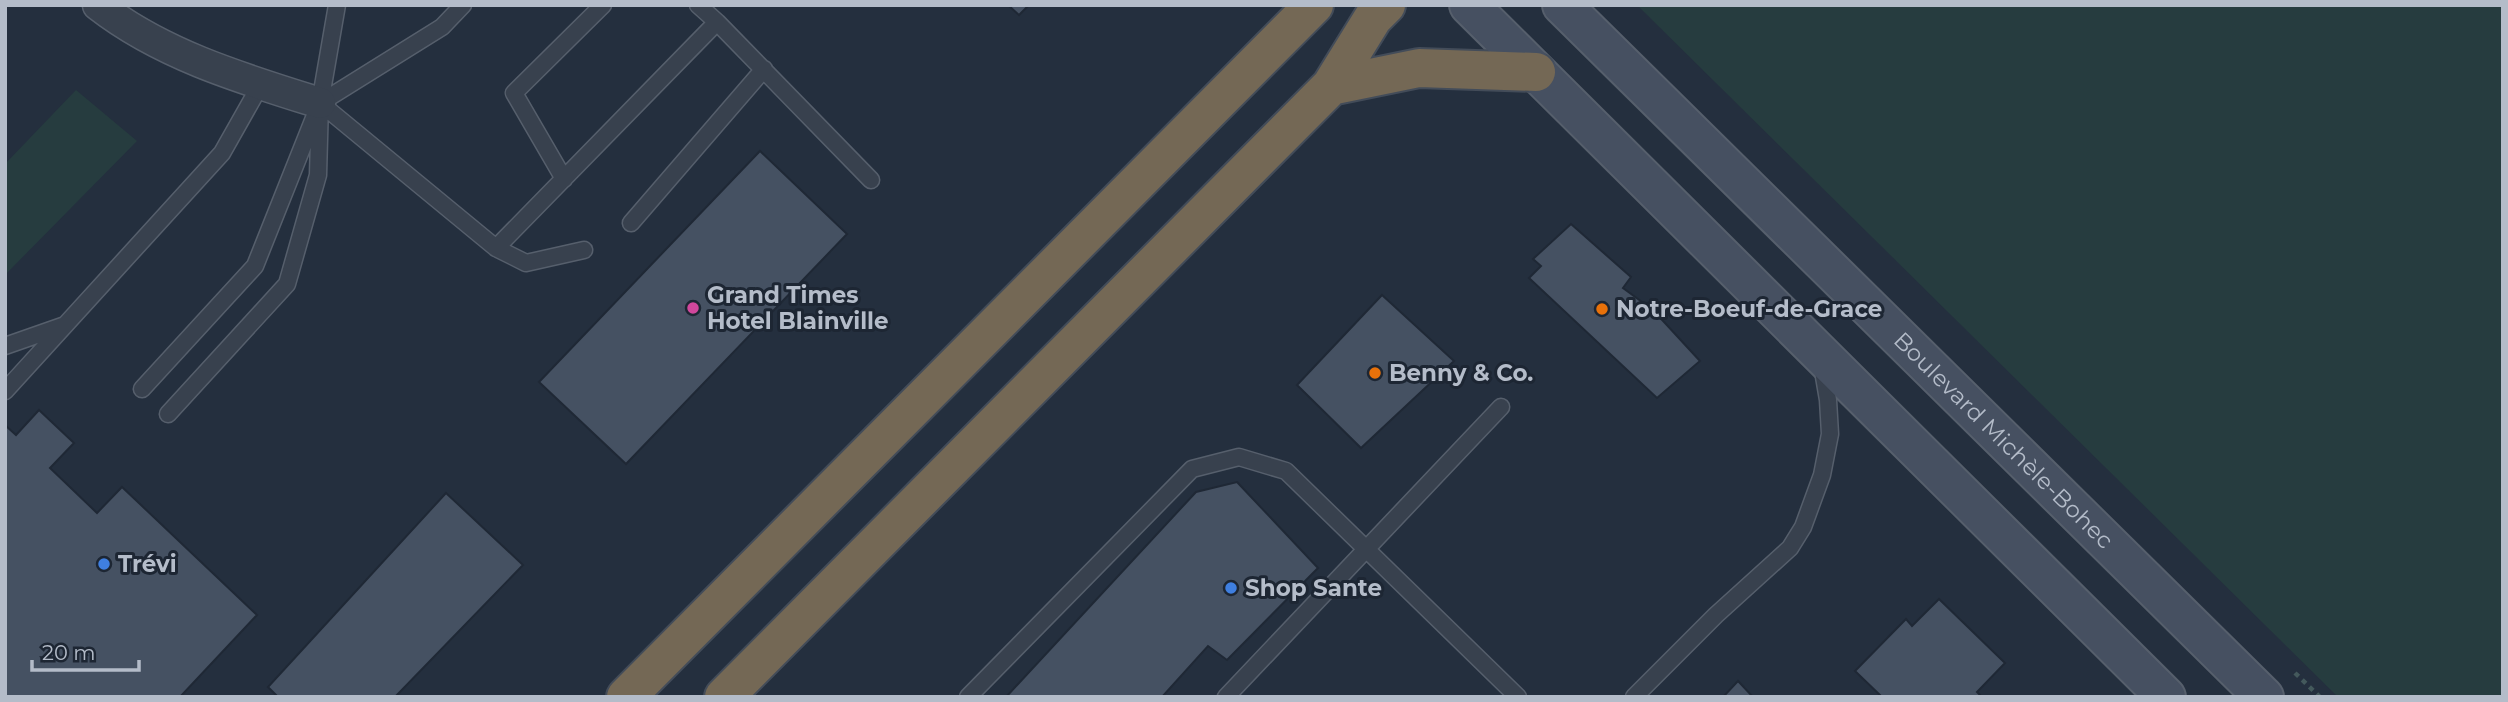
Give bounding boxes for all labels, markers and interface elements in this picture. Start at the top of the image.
place label: Grand Times Hotel Blainville [707,281,889,335]
place label: Notre-Boeuf-de-Grace [1616,295,1882,323]
marker: Grand Times Hotel Blainville [685,300,701,316]
marker: Notre-Boeuf-de-Grace [1594,301,1610,317]
street label: Boulevard Michèle-Bohec [1888,326,2119,554]
place label: Benny & Co. [1389,359,1533,387]
marker: Benny & Co. [1367,365,1383,381]
place label: Trévi [118,550,177,578]
marker: Trévi [96,556,112,572]
place label: Shop Sante [1245,574,1382,602]
marker: Shop Sante [1223,580,1239,596]
scale bar [32,628,138,672]
text: 20 m [42,640,96,665]

